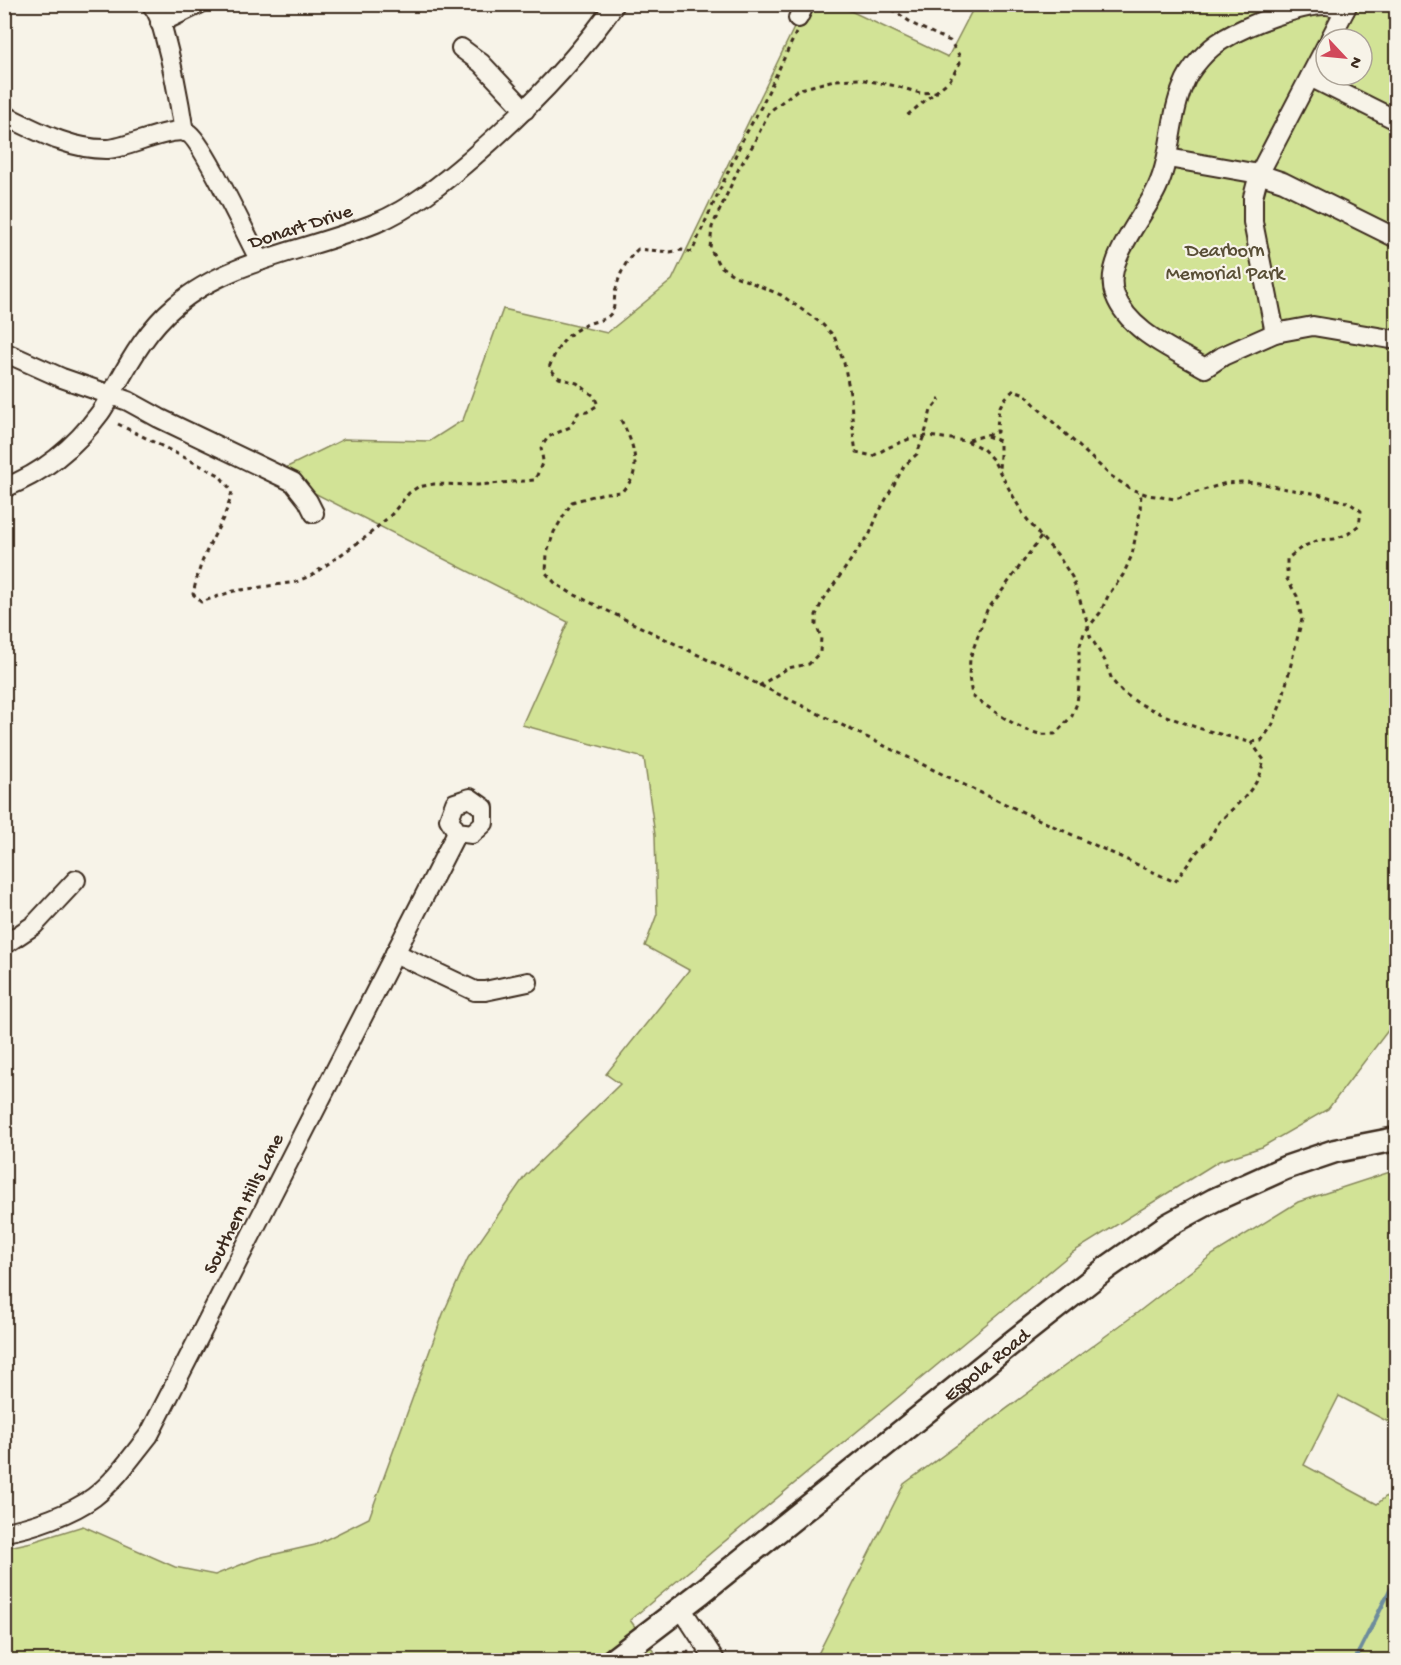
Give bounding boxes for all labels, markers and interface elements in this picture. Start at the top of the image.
north arrow [1314,27,1374,87]
text: N [1343,53,1365,71]
street label: Donart Drive [244,201,356,257]
park label: Dearborn Memorial Park [1166,241,1286,287]
street label: Southern Hills Lane [200,1130,291,1279]
street label: Espola Road [940,1324,1037,1408]

